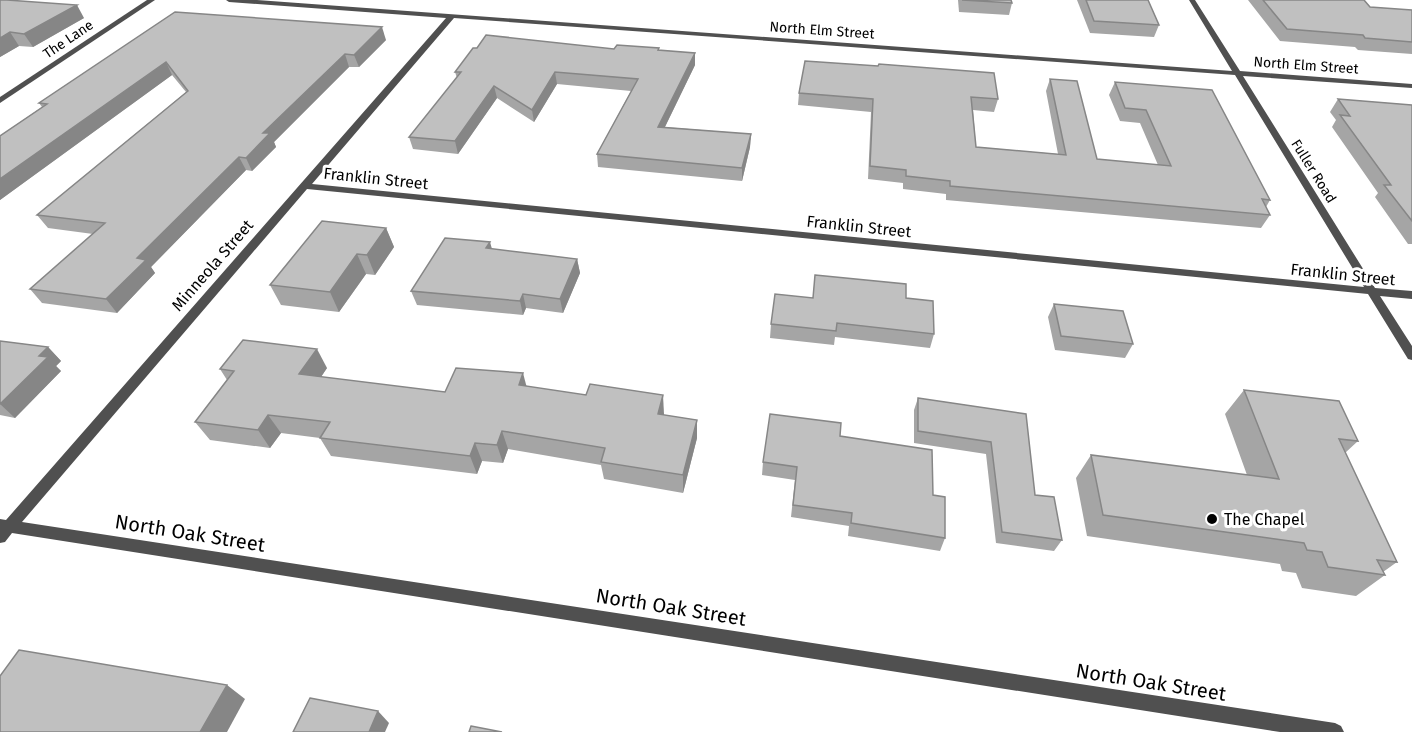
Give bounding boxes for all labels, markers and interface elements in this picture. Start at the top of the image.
street label: The Lane [40,16,97,62]
street label: North Elm Street [769,18,876,43]
street label: North Elm Street [1253,53,1360,78]
street label: Fuller Road [1287,136,1340,206]
street label: Franklin Street [323,164,430,193]
street label: Franklin Street [806,212,913,241]
street label: Minneola Street [168,216,257,315]
street label: Franklin Street [1290,260,1397,289]
street label: North Oak Street [113,509,268,557]
place label: The Chapel [1224,510,1305,529]
marker: The Chapel [1205,512,1219,526]
street label: North Oak Street [594,583,749,631]
street label: North Oak Street [1074,658,1229,706]

